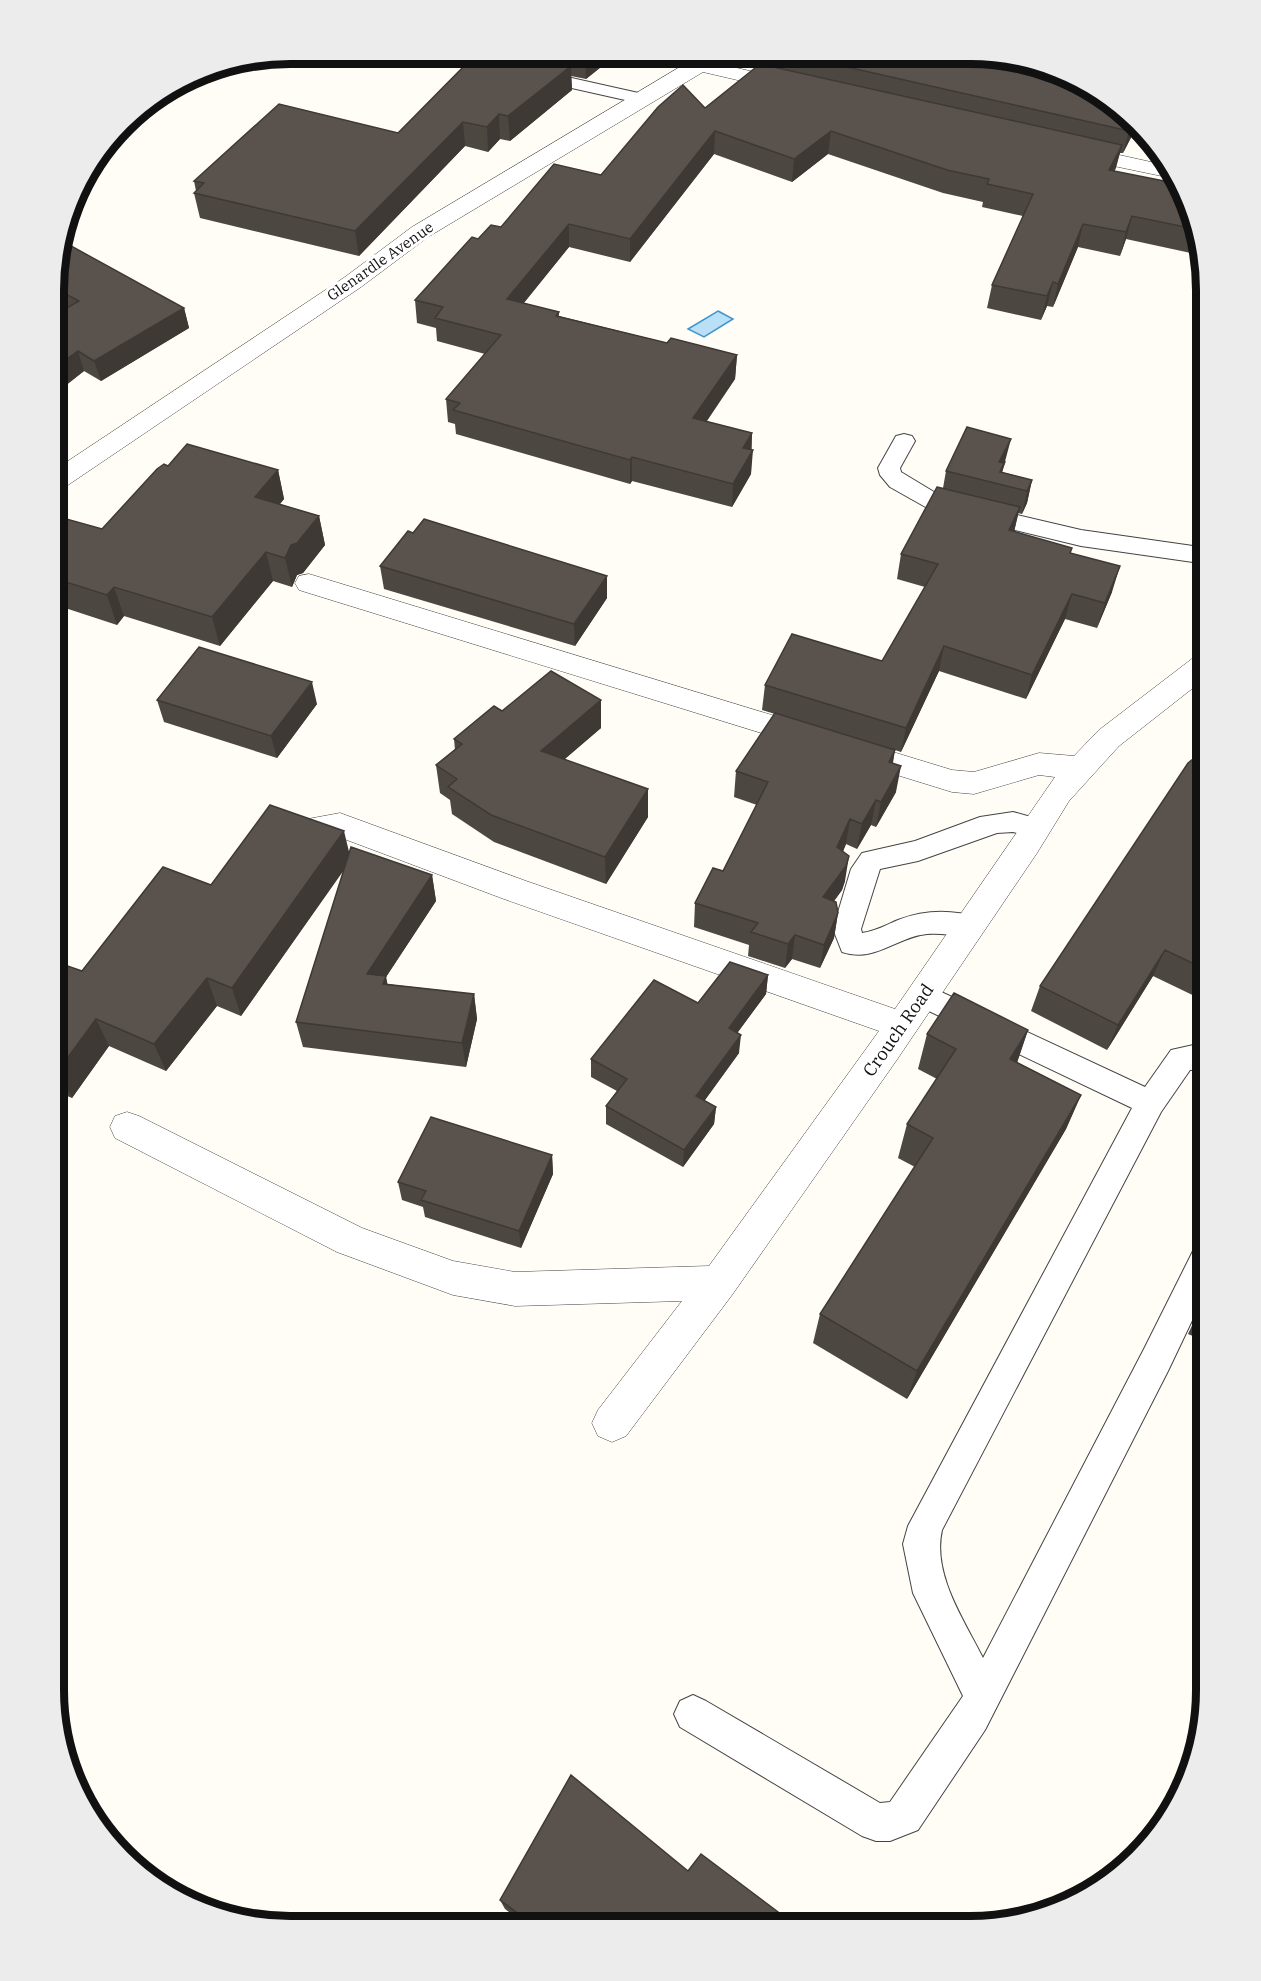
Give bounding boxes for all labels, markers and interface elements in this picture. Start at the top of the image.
street label: Glenardle Avenue [323,217,437,305]
street label: Crouch Road [858,979,939,1081]

